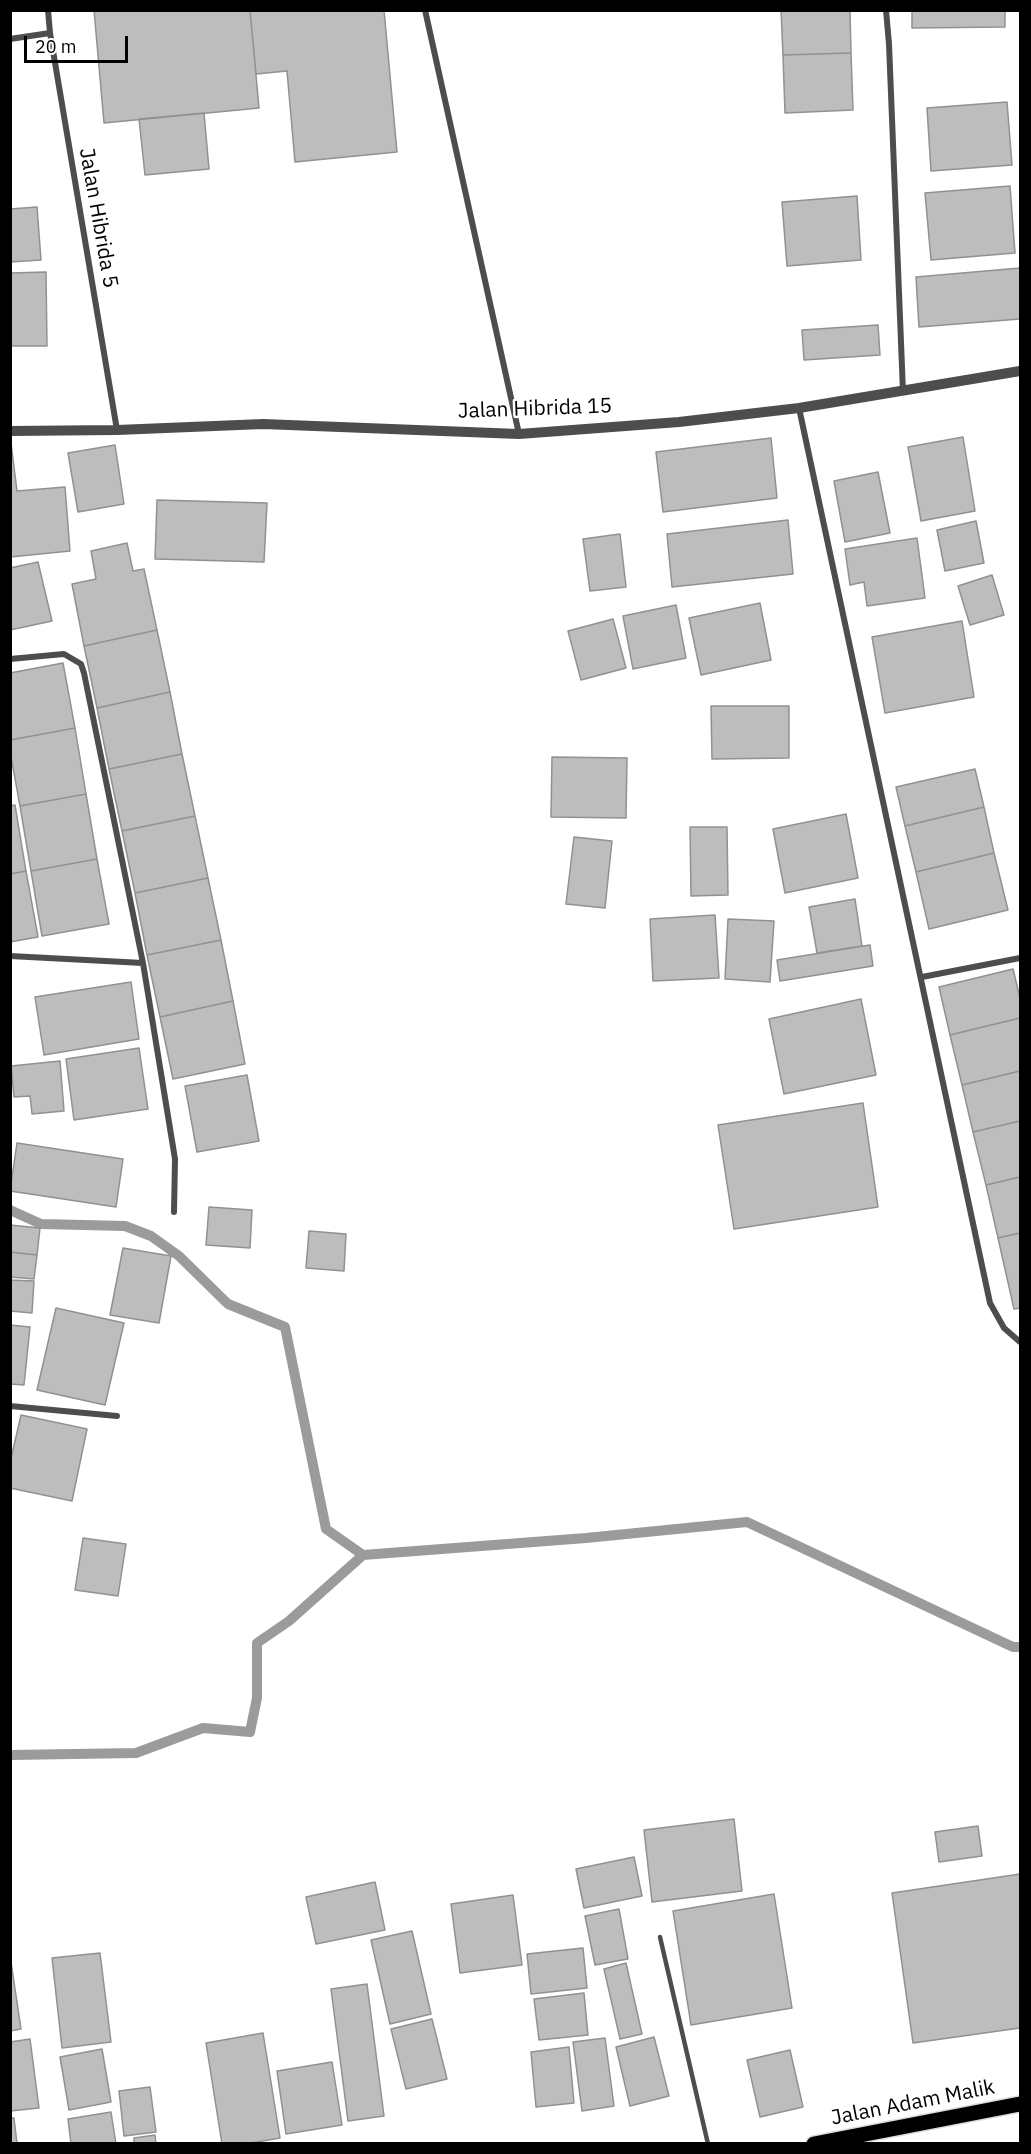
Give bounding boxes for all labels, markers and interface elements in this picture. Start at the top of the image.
scale bar [27,24,130,62]
text: 20 m [35,35,77,58]
street label: Jalan Hibrida 5 [73,146,123,290]
street label: Jalan Hibrida 15 [457,394,613,424]
street label: Jalan Adam Malik [829,2075,997,2131]

